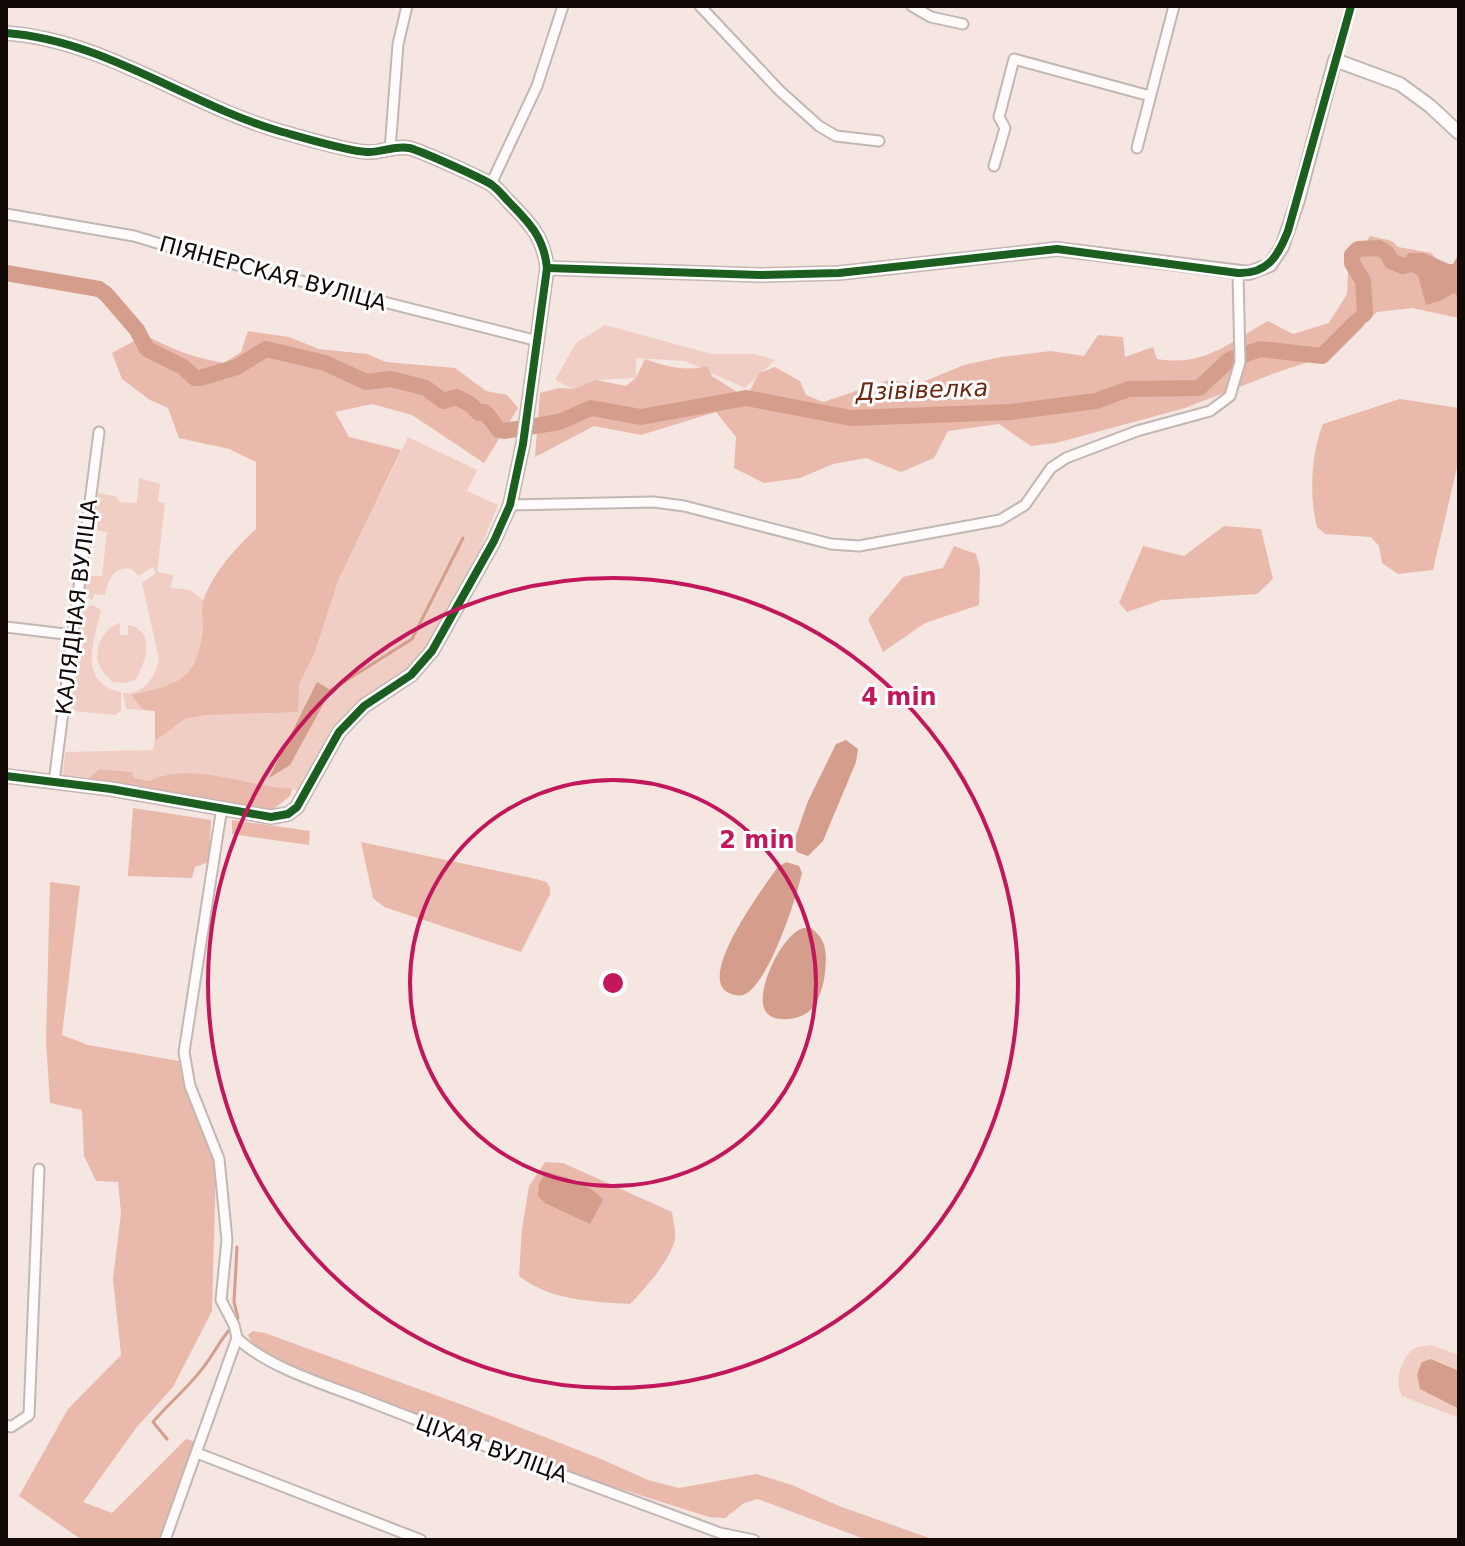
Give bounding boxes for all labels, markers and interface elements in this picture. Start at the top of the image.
street label: ПІЯНЕРСКАЯ ВУЛІЦА [157,231,389,316]
water label: Дзівівелка [854,374,989,406]
street label: КАЛЯДНАЯ ВУЛІЦА [51,498,102,716]
text: 4 min [861,683,937,711]
text: 2 min [719,826,795,854]
centre of rings [599,969,627,997]
street label: ЦІХАЯ ВУЛІЦА [413,1409,571,1488]

